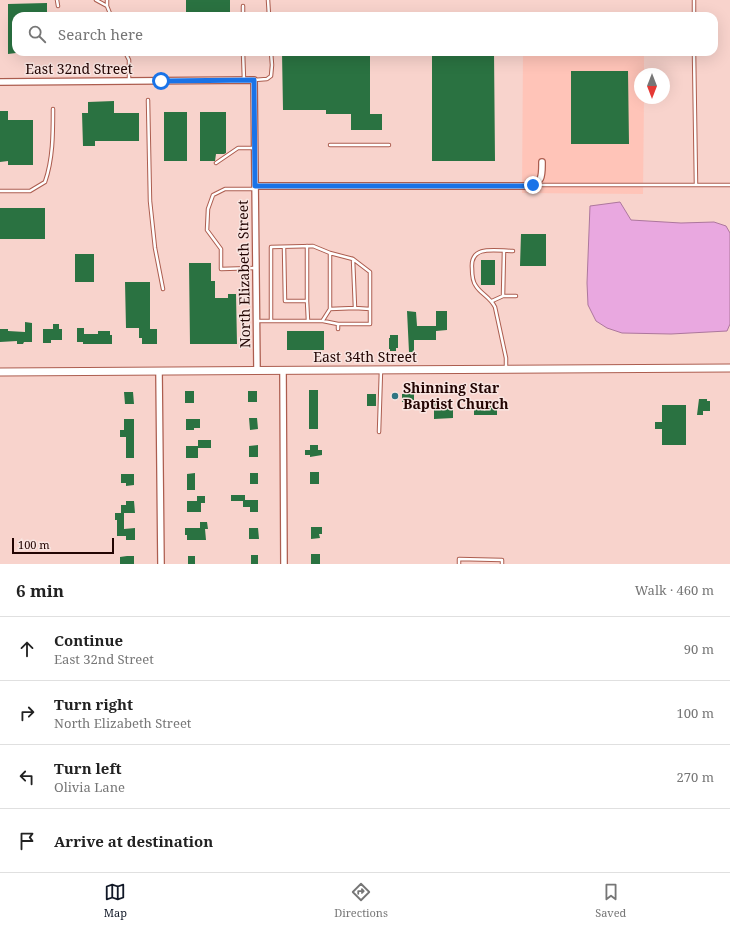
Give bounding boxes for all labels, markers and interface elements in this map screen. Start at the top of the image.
search box [12,12,718,56]
icon: search [26,23,48,45]
text: Search here [58,24,143,44]
street label: East 32nd Street [25,59,133,78]
north arrow [634,68,670,104]
route start [152,72,170,90]
route end [524,176,542,194]
street label: North Elizabeth Street [233,200,254,348]
street label: East 34th Street [313,347,417,366]
place label: Shinning Star Baptist Church [403,378,509,413]
marker: Shinning Star Baptist Church [390,391,400,401]
scale bar [12,536,114,555]
text: 100 m [18,537,50,552]
text: 6 min [16,579,64,602]
text: Walk · 460 m [635,581,714,599]
text: Continue [54,630,123,650]
icon: ahead [16,638,38,660]
text: 90 m [684,640,714,658]
text: East 32nd Street [54,650,154,668]
text: Turn right [54,694,133,714]
icon: right [16,702,38,724]
text: 100 m [677,704,714,722]
text: North Elizabeth Street [54,714,191,732]
text: Turn left [54,758,122,778]
icon: left [16,766,38,788]
text: 270 m [677,768,714,786]
text: Olivia Lane [54,778,125,796]
icon: arrive [16,830,38,852]
text: Arrive at destination [54,831,213,851]
tab: Map [104,881,127,920]
tab: Directions [334,881,388,920]
tab: Saved [595,881,626,920]

